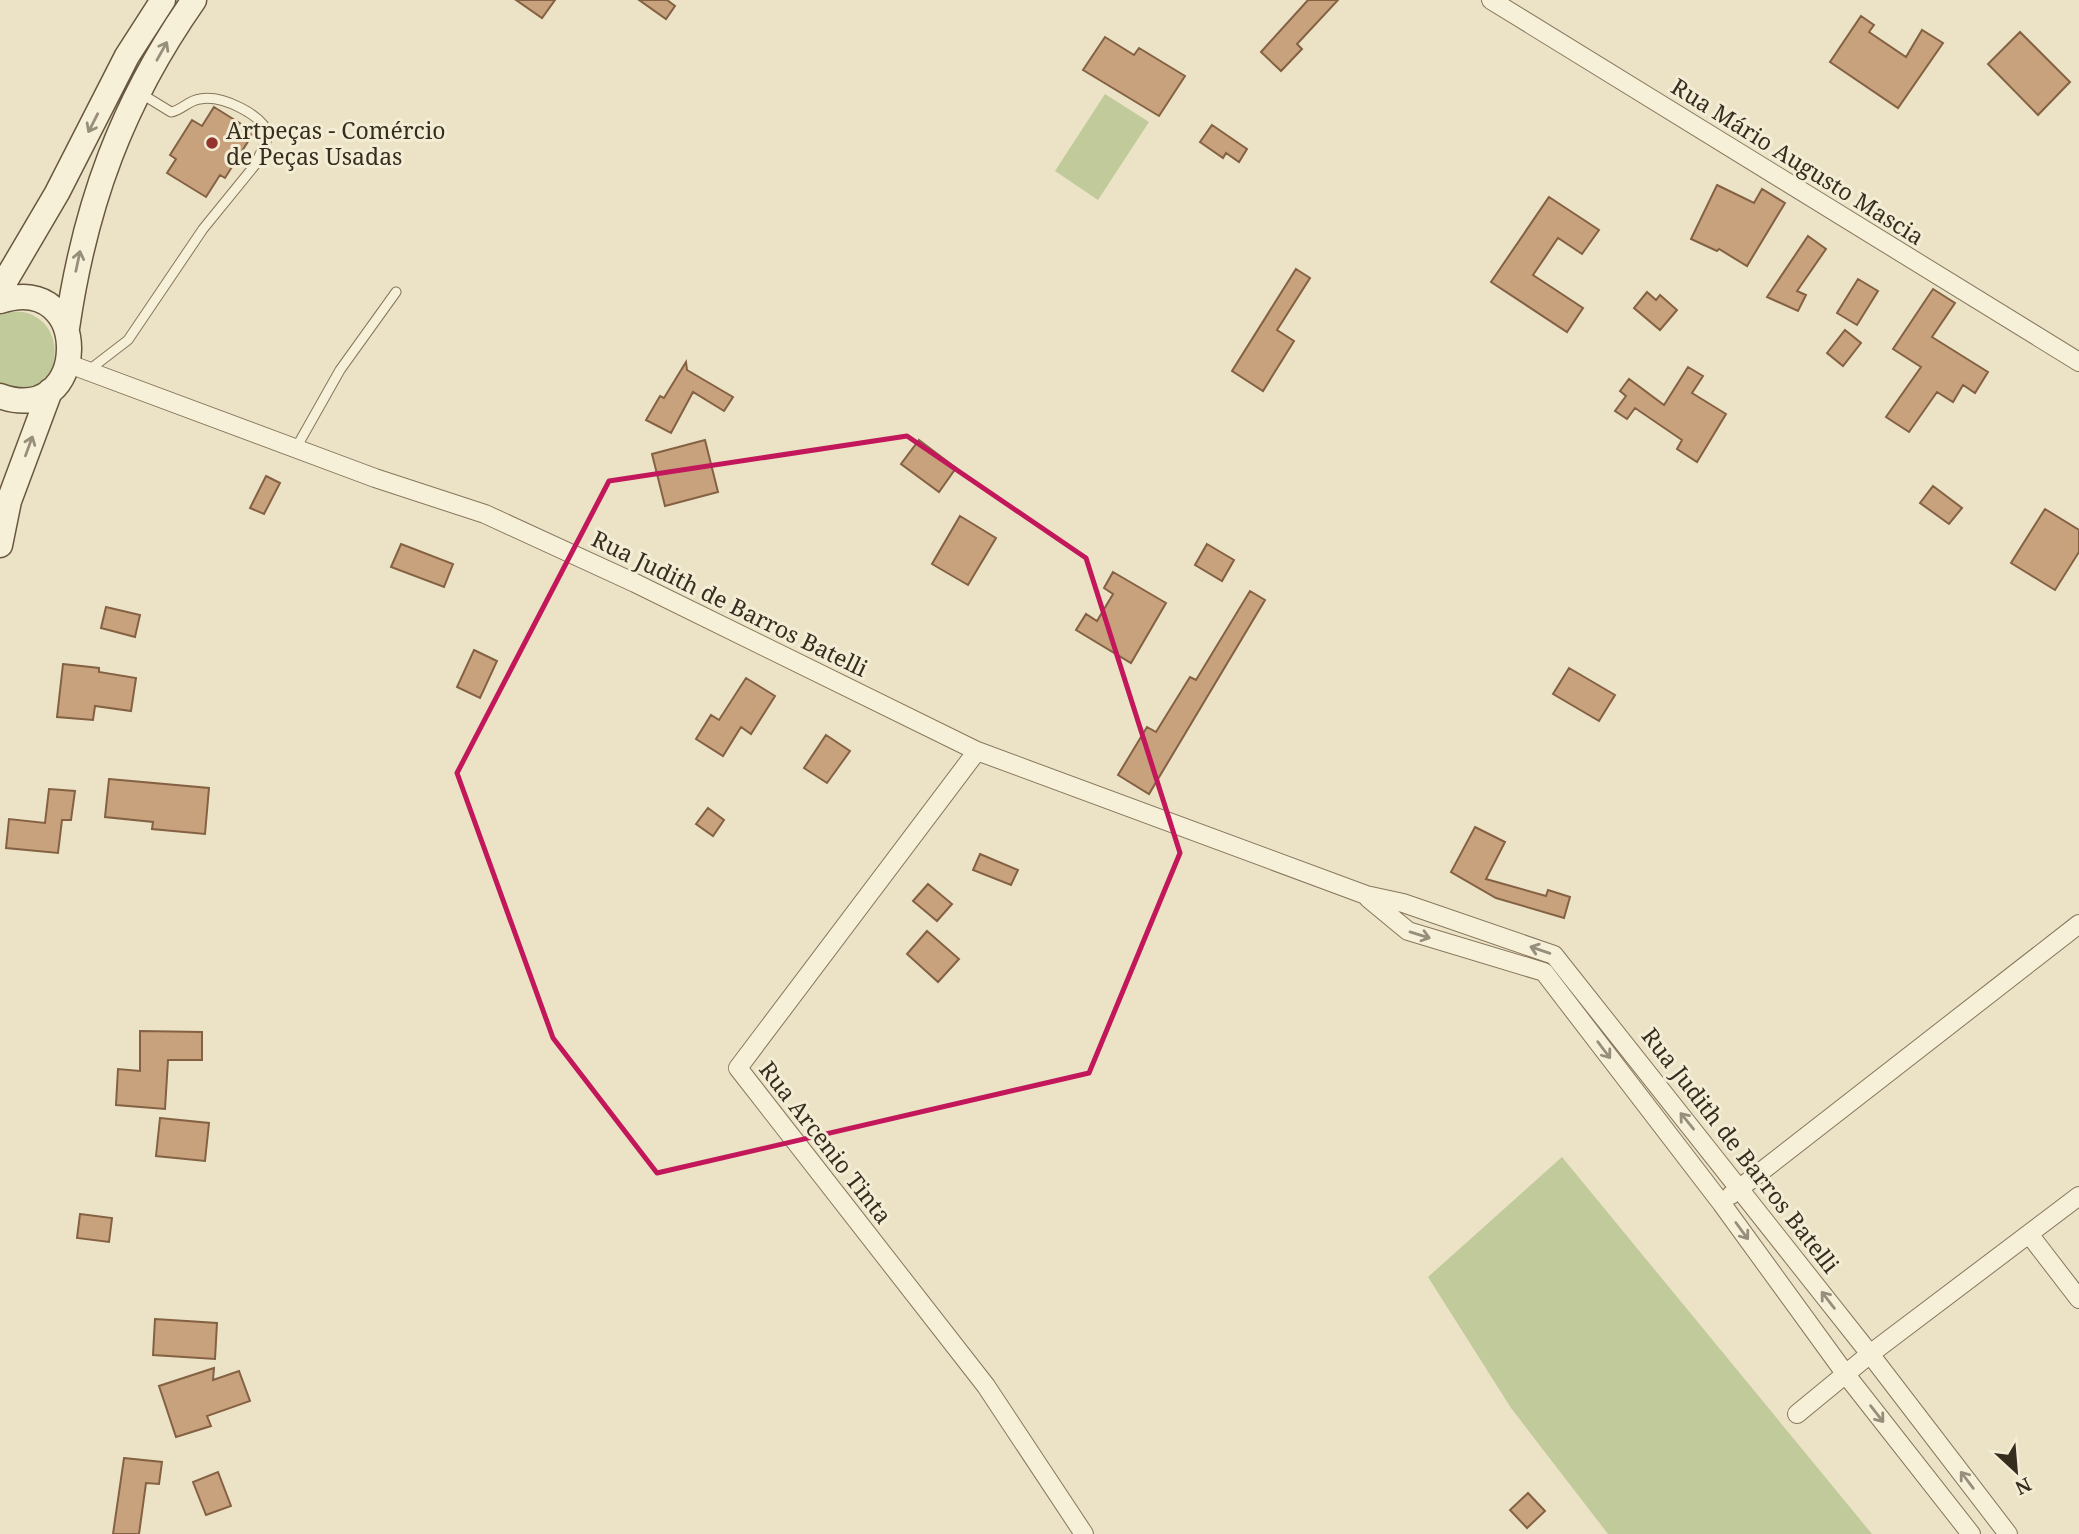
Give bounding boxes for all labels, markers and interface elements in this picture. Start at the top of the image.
one-way arrow [155,41,169,61]
street label: Rua Mário Augusto Mascia [1666,70,1930,252]
one-way arrow [86,112,99,133]
place label: Artpeças - Comércio de Peças Usadas [226,114,446,172]
marker: Artpeças - Comércio de Peças Usadas [204,135,220,151]
one-way arrow [72,250,86,273]
one-way arrow [24,436,37,458]
street label: Rua Judith de Barros Batelli [587,522,874,684]
one-way arrow [1409,929,1431,942]
one-way arrow [1530,943,1552,955]
street label: Rua Judith de Barros Batelli [1635,1021,1847,1280]
one-way arrow [1596,1041,1611,1059]
street label: Rua Arcenio Tinta [752,1054,900,1230]
one-way arrow [1679,1113,1694,1131]
one-way arrow [1734,1221,1749,1240]
one-way arrow [1820,1291,1835,1309]
one-way arrow [1870,1404,1885,1423]
north arrow [1981,1436,2051,1506]
one-way arrow [1959,1471,1974,1490]
text: N [2011,1471,2036,1501]

